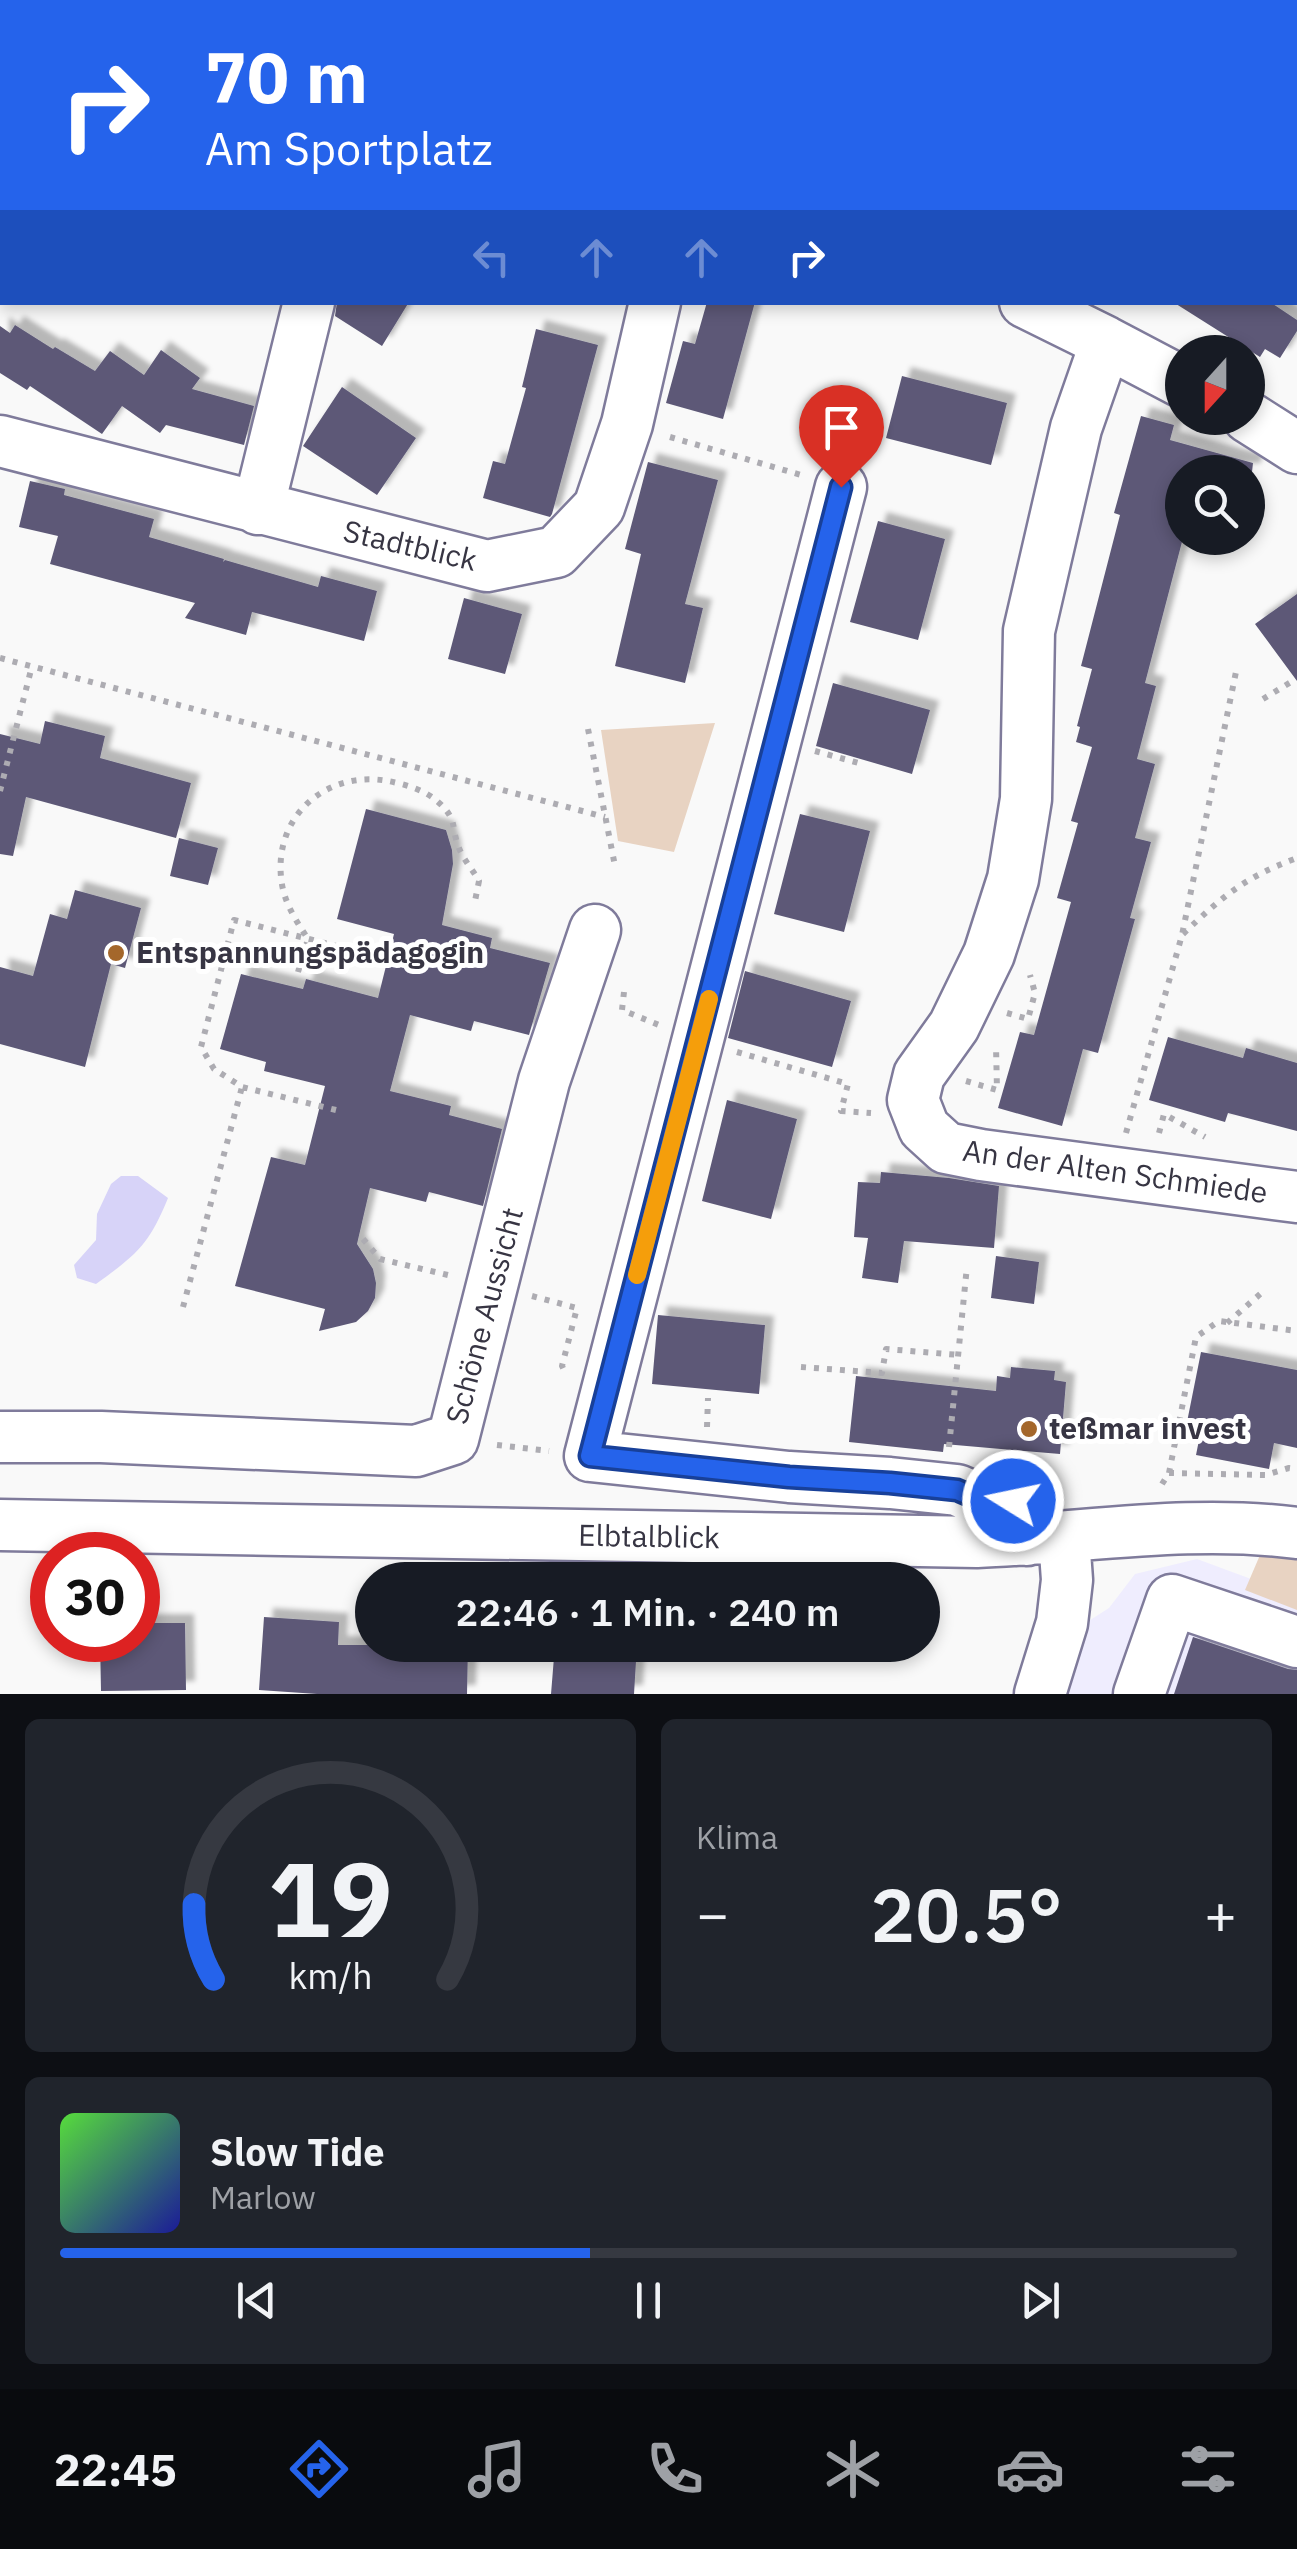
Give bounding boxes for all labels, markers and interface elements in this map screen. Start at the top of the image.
text: 70 m [205,31,368,122]
icon: right [40,40,170,170]
text: Am Sportplatz [205,119,493,177]
icon: left [464,230,519,285]
icon: ahead [569,230,624,285]
icon: ahead [674,230,729,285]
icon: right [779,230,834,285]
north arrow [1165,335,1265,435]
map controls [1165,335,1265,555]
pin [799,385,884,488]
icon: arrive [814,400,869,455]
button: search [1165,455,1265,555]
street label: Stadtblick [340,510,481,579]
place label: Entspannungspädagogin [136,932,484,971]
marker: Entspannungspädagogin [105,942,127,964]
street label: An der Alten Schmiede [960,1130,1270,1211]
street label: Schöne Aussicht [436,1203,531,1428]
place label: teßmar invest [1049,1408,1246,1447]
marker: teßmar invest [1018,1418,1040,1440]
position arrow [961,1449,1065,1553]
street label: Elbtalblick [578,1515,720,1556]
speed limit sign: 30 [30,1532,160,1662]
text: 22:46 · 1 Min. · 240 m [456,1587,839,1636]
text: Klima [696,1816,778,1858]
text: 19 [268,1830,393,1966]
text: 20.5° [870,1865,1063,1963]
text: − [696,1878,729,1949]
text: + [1204,1878,1237,1949]
text: km/h [288,1952,373,1999]
text: Slow Tide [210,2127,385,2176]
text: Marlow [210,2176,316,2218]
icon: previous [229,2273,284,2328]
icon: pause [621,2273,676,2328]
icon: next [1013,2273,1068,2328]
icon: directions [284,2434,354,2504]
icon: music [462,2434,532,2504]
icon: phone [640,2434,710,2504]
icon: climate [818,2434,888,2504]
icon: car [995,2434,1065,2504]
icon: filters [1173,2434,1243,2504]
text: 22:45 [54,2440,177,2498]

